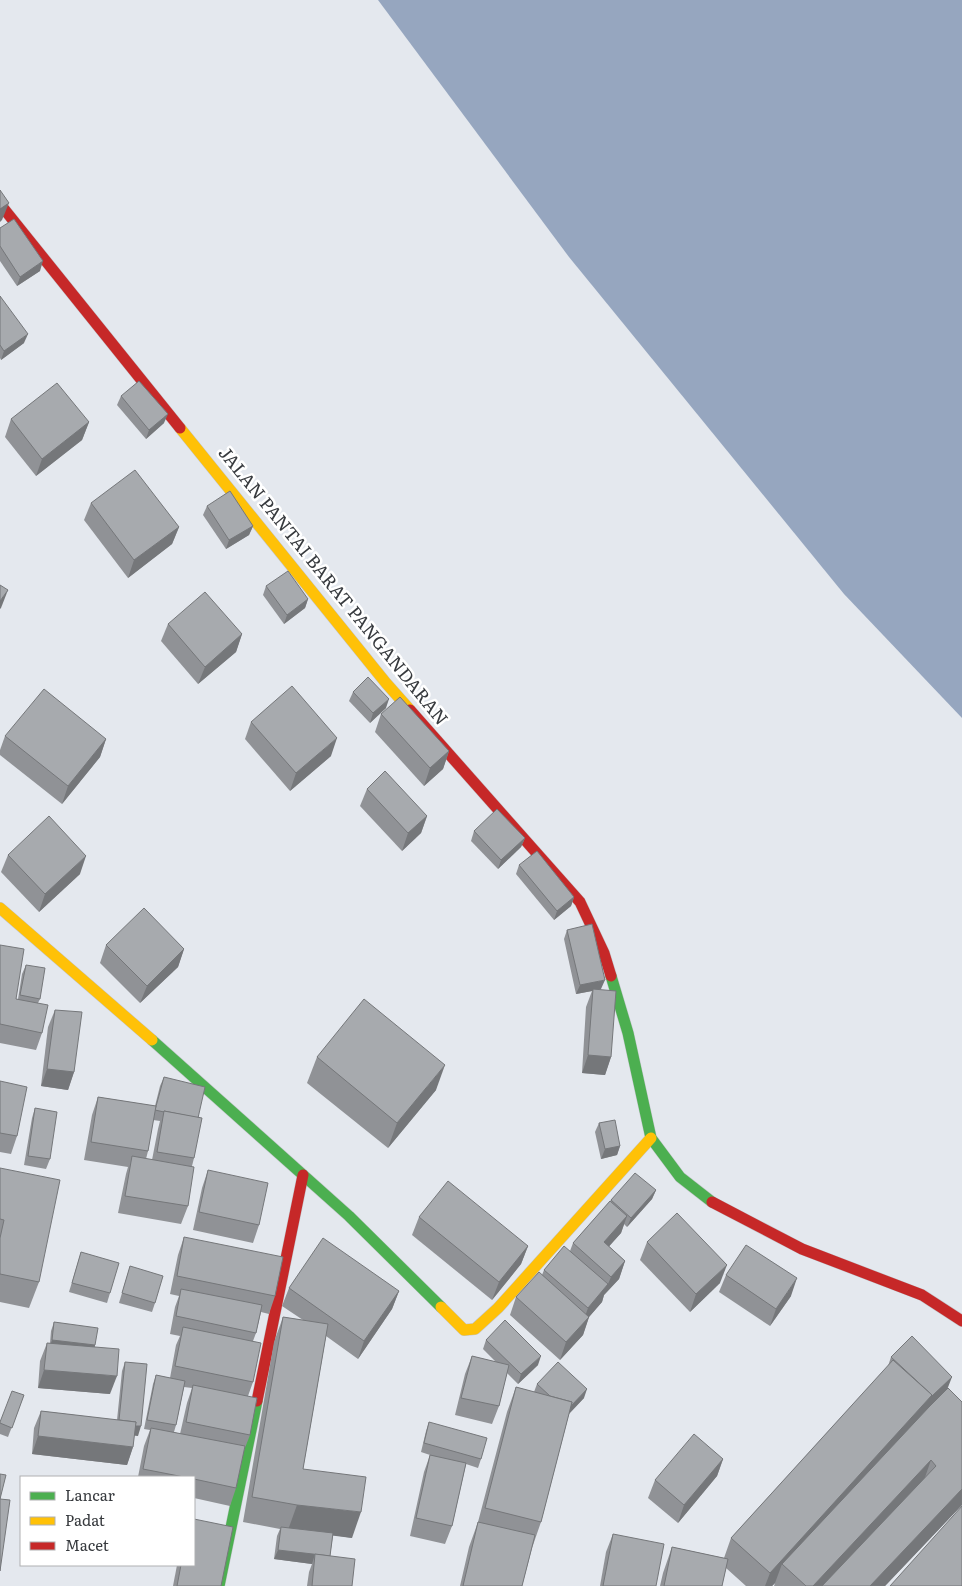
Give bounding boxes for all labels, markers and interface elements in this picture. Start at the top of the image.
street label: JALAN PANTAI BARAT PANGANDARAN [213,440,455,730]
legend [20,1476,195,1566]
text: Lancar [65,1483,115,1506]
text: Padat [65,1508,105,1531]
text: Macet [65,1533,109,1556]

